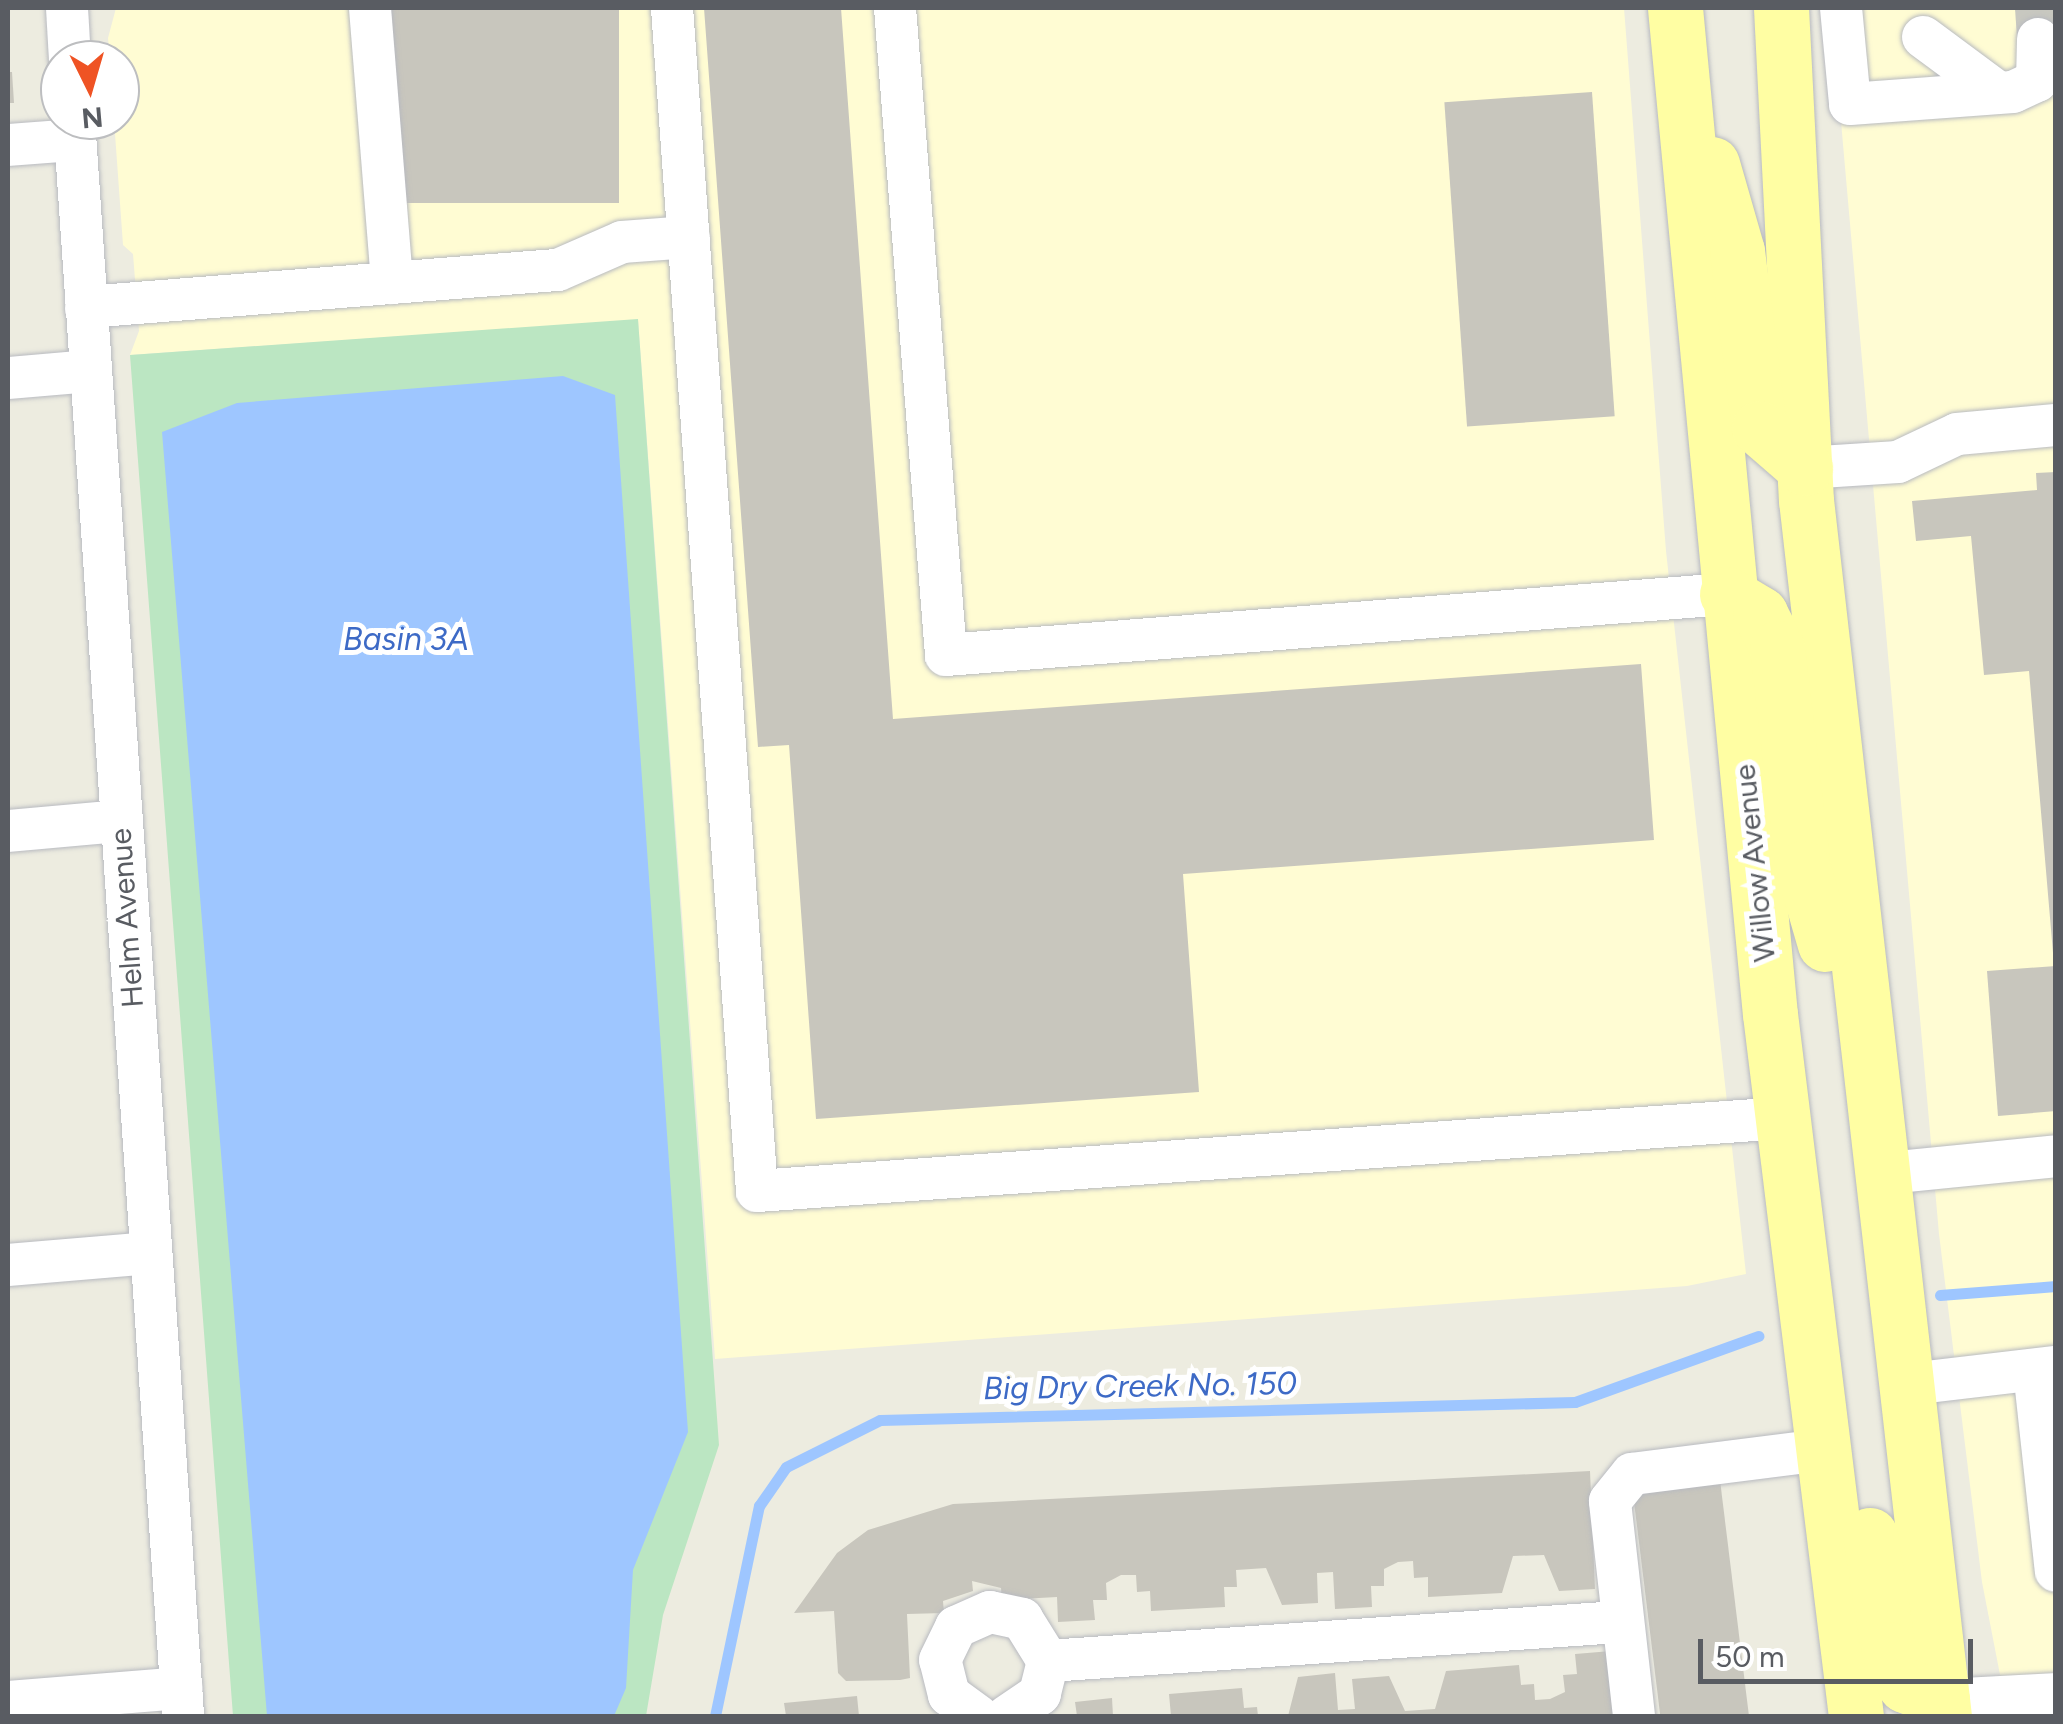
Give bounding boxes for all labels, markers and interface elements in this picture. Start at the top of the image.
north arrow [40,40,140,140]
text: N [80,100,105,136]
water label: Basin 3A [343,620,469,658]
street label: Willow Avenue [1727,762,1783,964]
street label: Helm Avenue [103,827,151,1009]
water label: Big Dry Creek No. 150 [983,1364,1297,1408]
scale bar [1703,1619,1978,1681]
text: 50 m [1715,1638,1784,1675]

